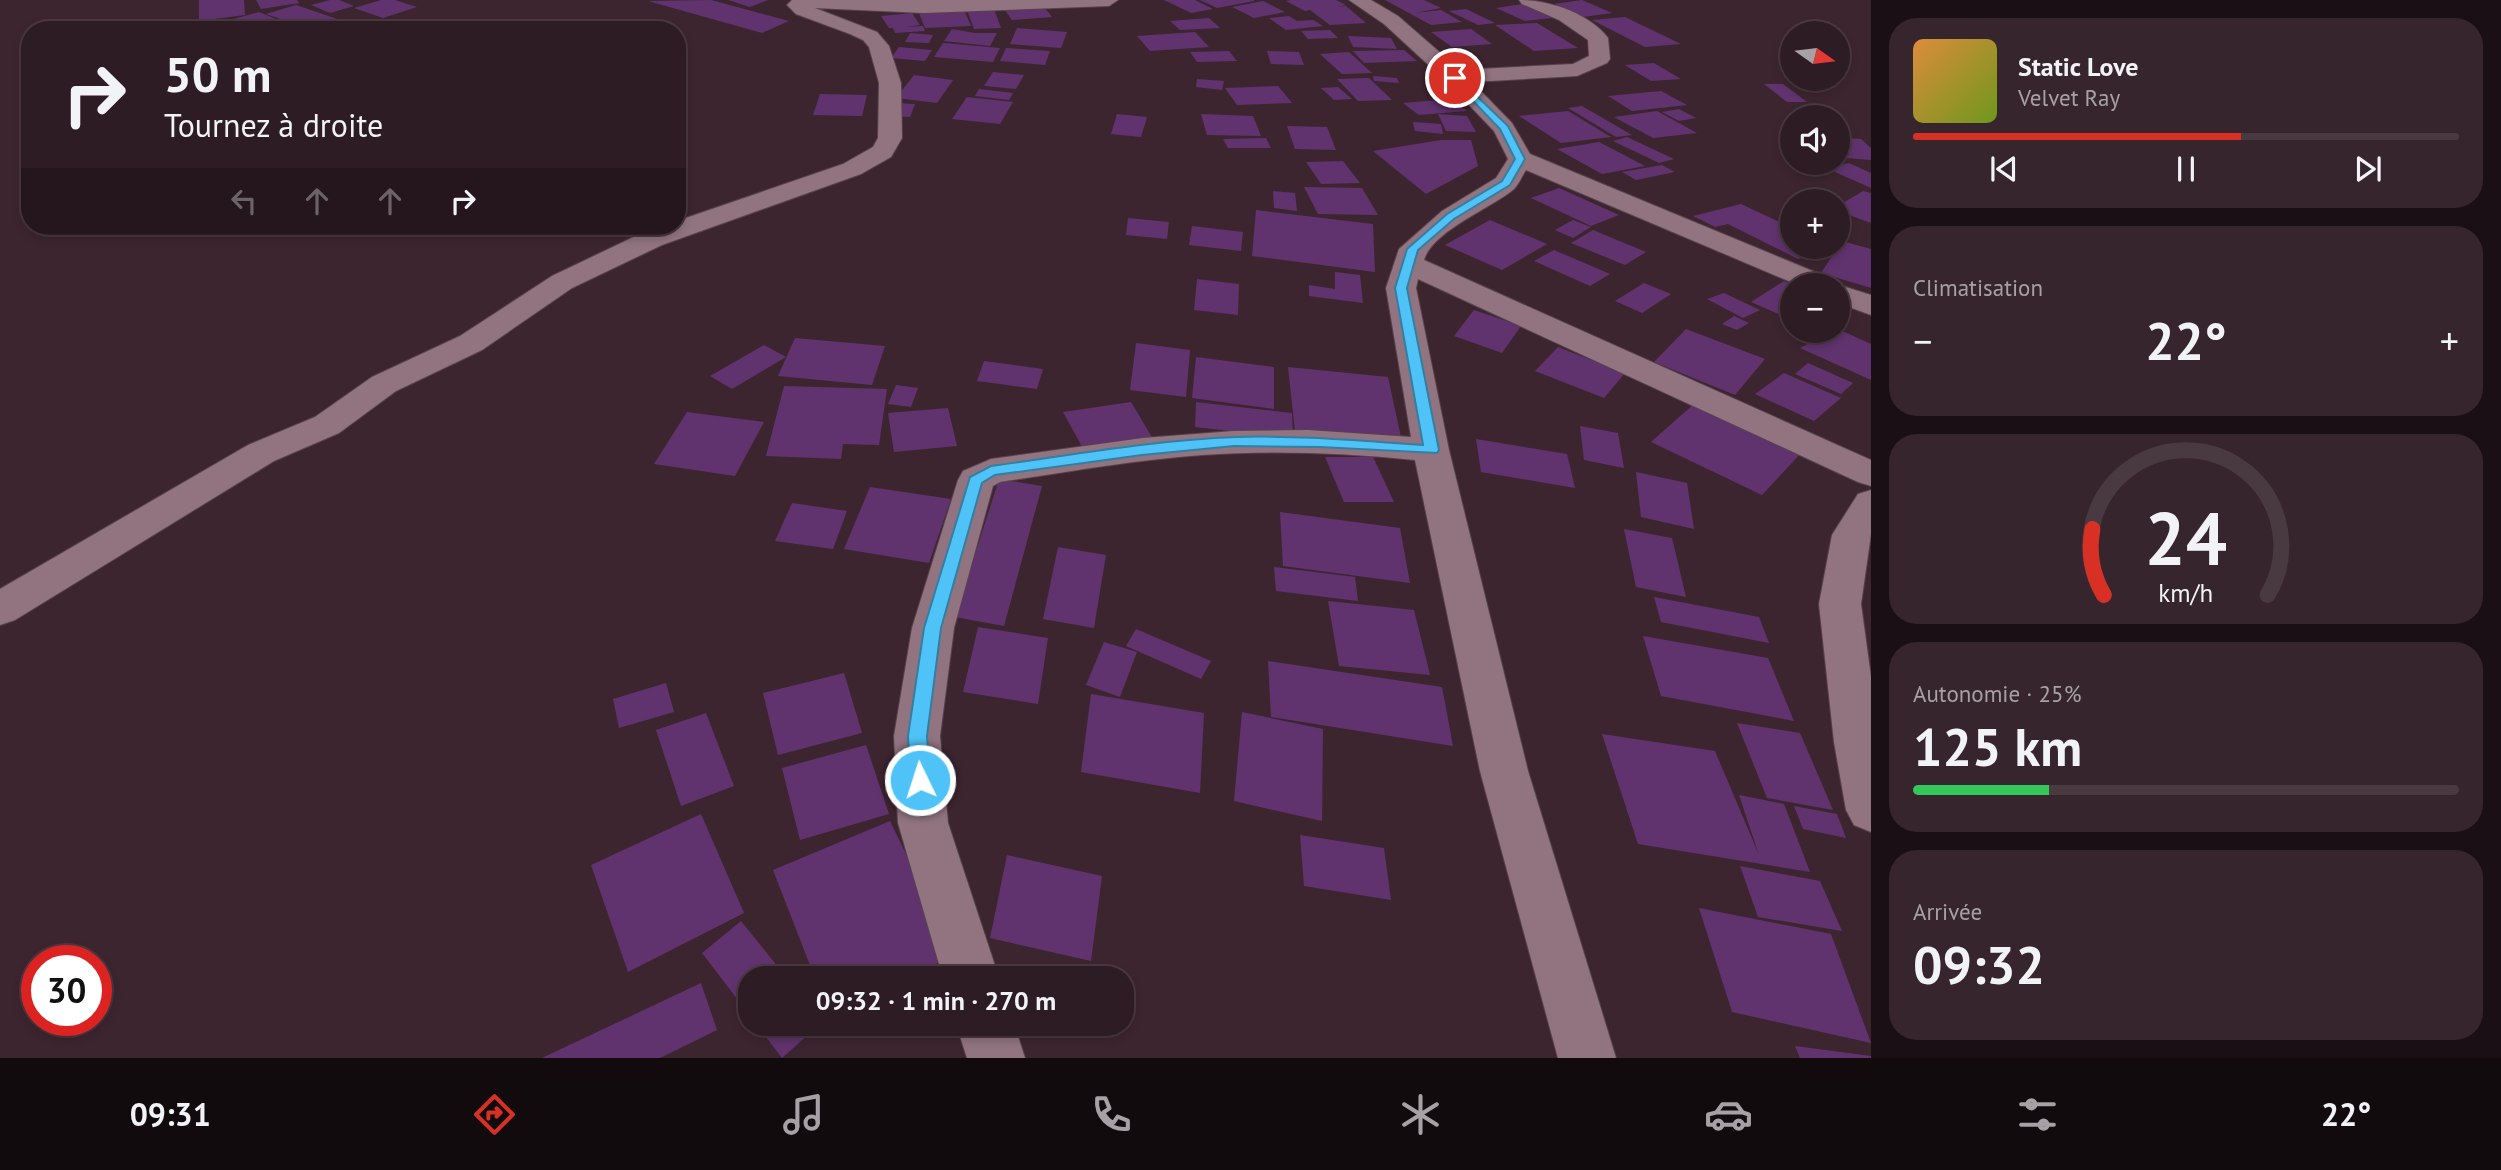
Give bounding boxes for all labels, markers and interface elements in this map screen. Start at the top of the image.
north arrow [1780,21,1850,91]
map controls [1780,21,1850,343]
text: 50 m [164,42,271,106]
pin [1425,48,1485,108]
icon: right [49,49,140,140]
text: Static Love [2018,50,2139,83]
icon: arrive [1436,59,1474,97]
text: Velvet Ray [2018,83,2120,112]
text: Tournez à droite [164,104,383,146]
button: sound [1780,105,1850,175]
icon: previous [1985,150,2023,188]
icon: pause [2167,150,2205,188]
icon: next [2349,150,2387,188]
icon: left [225,182,263,220]
icon: ahead [298,182,336,220]
icon: ahead [371,182,409,220]
icon: right [444,182,482,220]
button: + [1780,189,1850,259]
button: − [1780,273,1850,343]
text: Climatisation [1913,273,2043,302]
text: 22° [2145,307,2227,374]
text: − [1913,316,1932,365]
text: + [2440,316,2459,365]
text: 24 [2145,491,2227,585]
text: km/h [2159,577,2213,609]
text: Autonomie · 25% [1913,679,2081,708]
text: 125 km [1913,713,2082,780]
position arrow [883,743,957,817]
text: Arrivée [1913,897,1982,926]
text: 09:32 [1913,931,2045,998]
speed limit sign: 30 [21,945,112,1036]
text: 09:32 · 1 min · 270 m [816,984,1056,1017]
icon: directions [470,1090,519,1139]
icon: music [779,1090,828,1139]
icon: phone [1087,1090,1136,1139]
icon: climate [1396,1090,1445,1139]
icon: car [1704,1090,1753,1139]
icon: filters [2013,1090,2062,1139]
text: 09:31 [130,1093,211,1135]
text: 22° [2321,1093,2371,1135]

